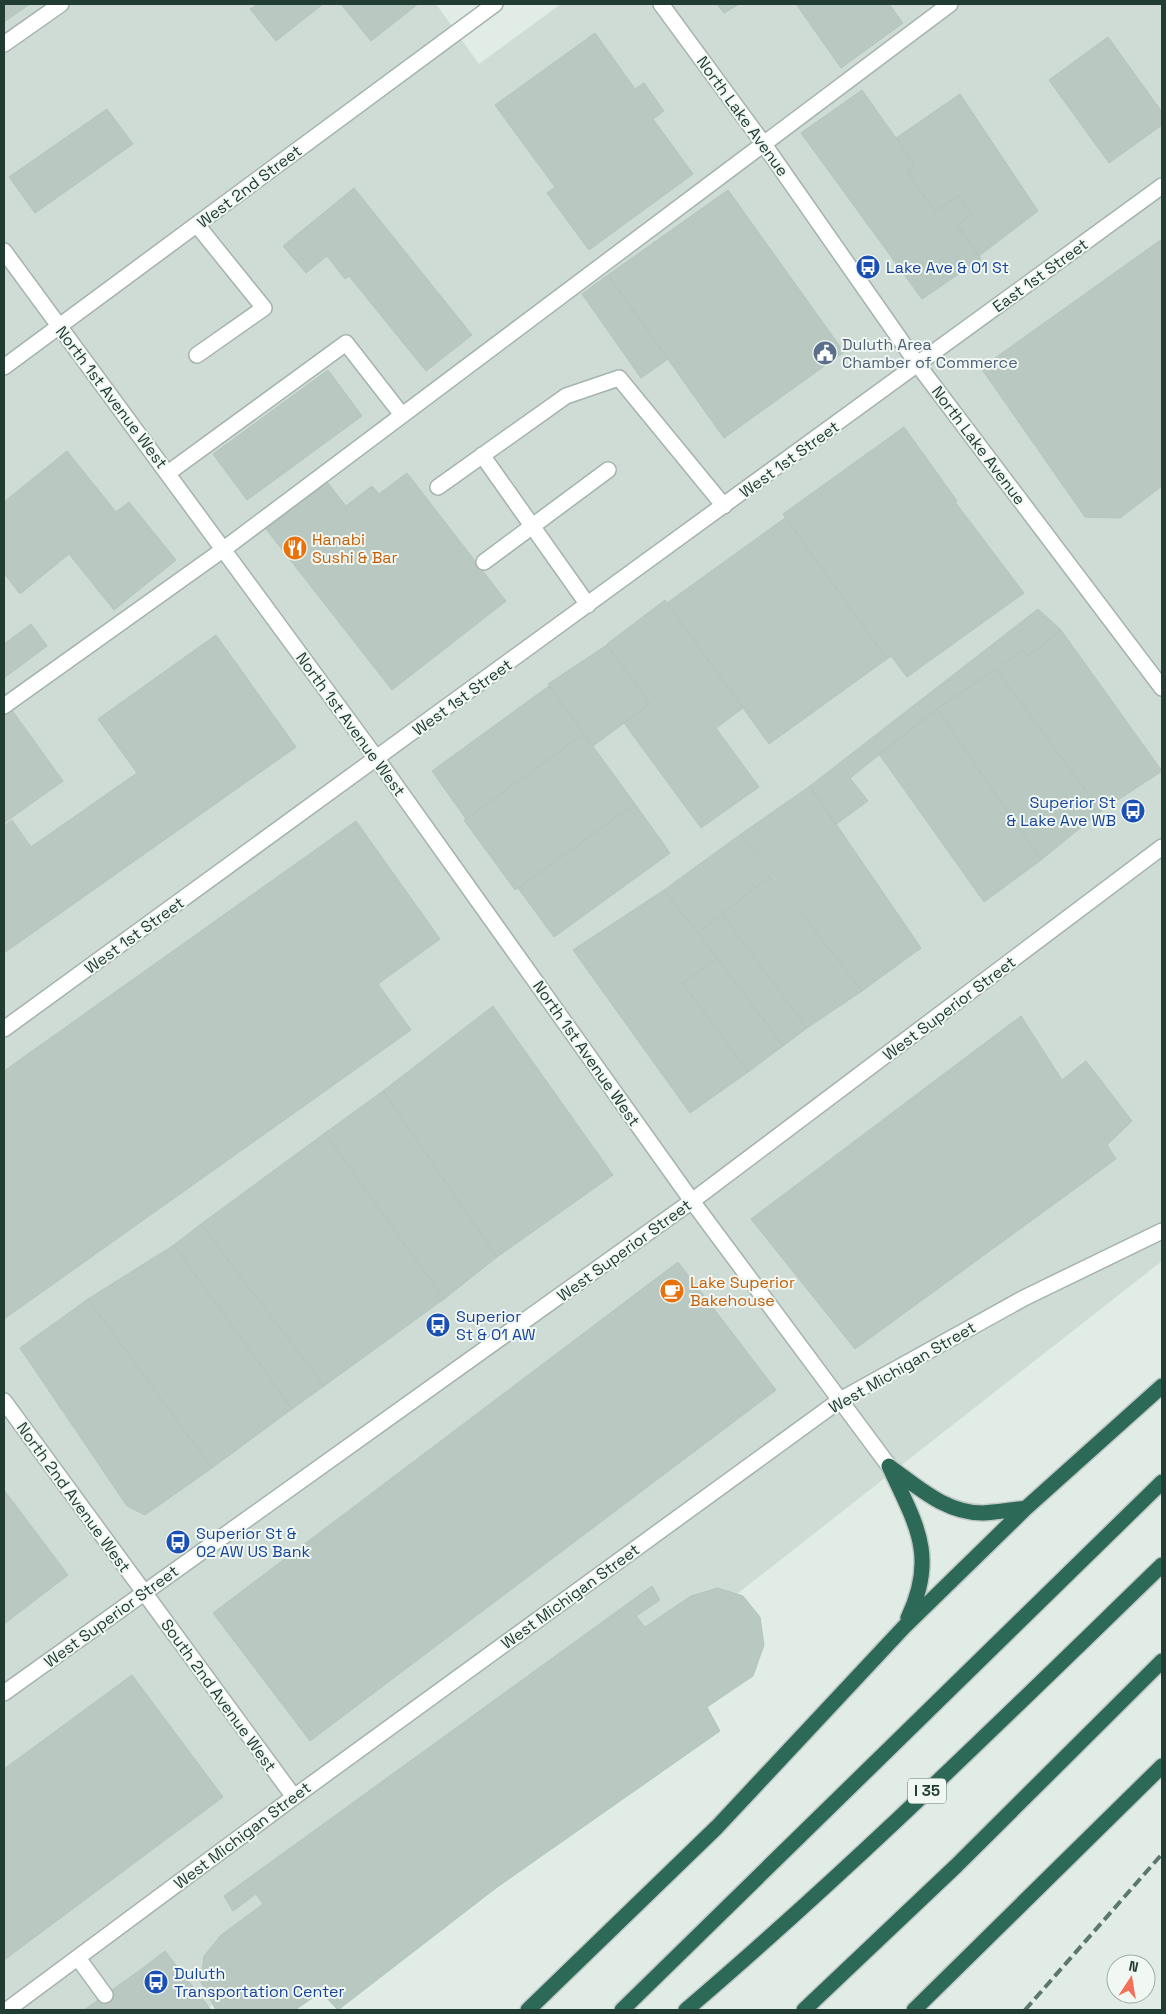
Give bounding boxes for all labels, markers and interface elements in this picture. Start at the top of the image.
street label: North Lake Avenue [692,52,793,181]
street label: West 2nd Street [193,140,306,233]
street label: East 1st Street [988,234,1092,317]
bus stop icon: Lake Ave & 01 St [855,254,881,280]
place label: Lake Ave & 01 St [886,257,1009,278]
street label: North 1st Avenue West [51,322,172,473]
place label: Duluth Area Chamber of Commerce [842,334,1018,373]
public building icon: Duluth Area Chamber of Commerce [812,340,838,366]
street label: North Lake Avenue [927,382,1030,509]
street label: West 1st Street [735,416,843,503]
place label: Hanabi Sushi & Bar [312,529,397,568]
restaurant icon: Hanabi Sushi & Bar [282,535,308,561]
street label: North 1st Avenue West [291,648,410,801]
street label: West 1st Street [408,654,516,741]
place label: Superior St & Lake Ave WB [1007,792,1116,831]
bus stop icon: Superior St & Lake Ave WB [1120,798,1146,824]
street label: West 1st Street [80,892,188,979]
street label: West Superior Street [879,952,1020,1065]
street label: North 1st Avenue West [528,976,645,1130]
street label: West Superior Street [553,1195,696,1306]
place label: Lake Superior Bakehouse [690,1272,795,1311]
cafe icon: Lake Superior Bakehouse [659,1278,685,1304]
place label: Superior St & 01 AW [456,1306,536,1345]
bus stop icon: Superior St & 01 AW [425,1312,451,1338]
street label: West Michigan Street [825,1317,980,1418]
street label: North 2nd Avenue West [12,1418,135,1577]
place label: Superior St & 02 AW US Bank [196,1523,311,1562]
bus stop icon: Superior St & 02 AW US Bank [165,1529,191,1555]
street label: West Michigan Street [497,1539,644,1654]
street label: West Superior Street [40,1561,183,1672]
street label: South 2nd Avenue West [156,1615,281,1776]
street label: West Michigan Street [170,1777,315,1894]
road number: I 35 [908,1778,946,1804]
north arrow [1106,1954,1156,2004]
text: N [1127,1957,1140,1976]
place label: Duluth Transportation Center [174,1963,345,2002]
bus stop icon: Duluth Transportation Center [143,1969,169,1995]

